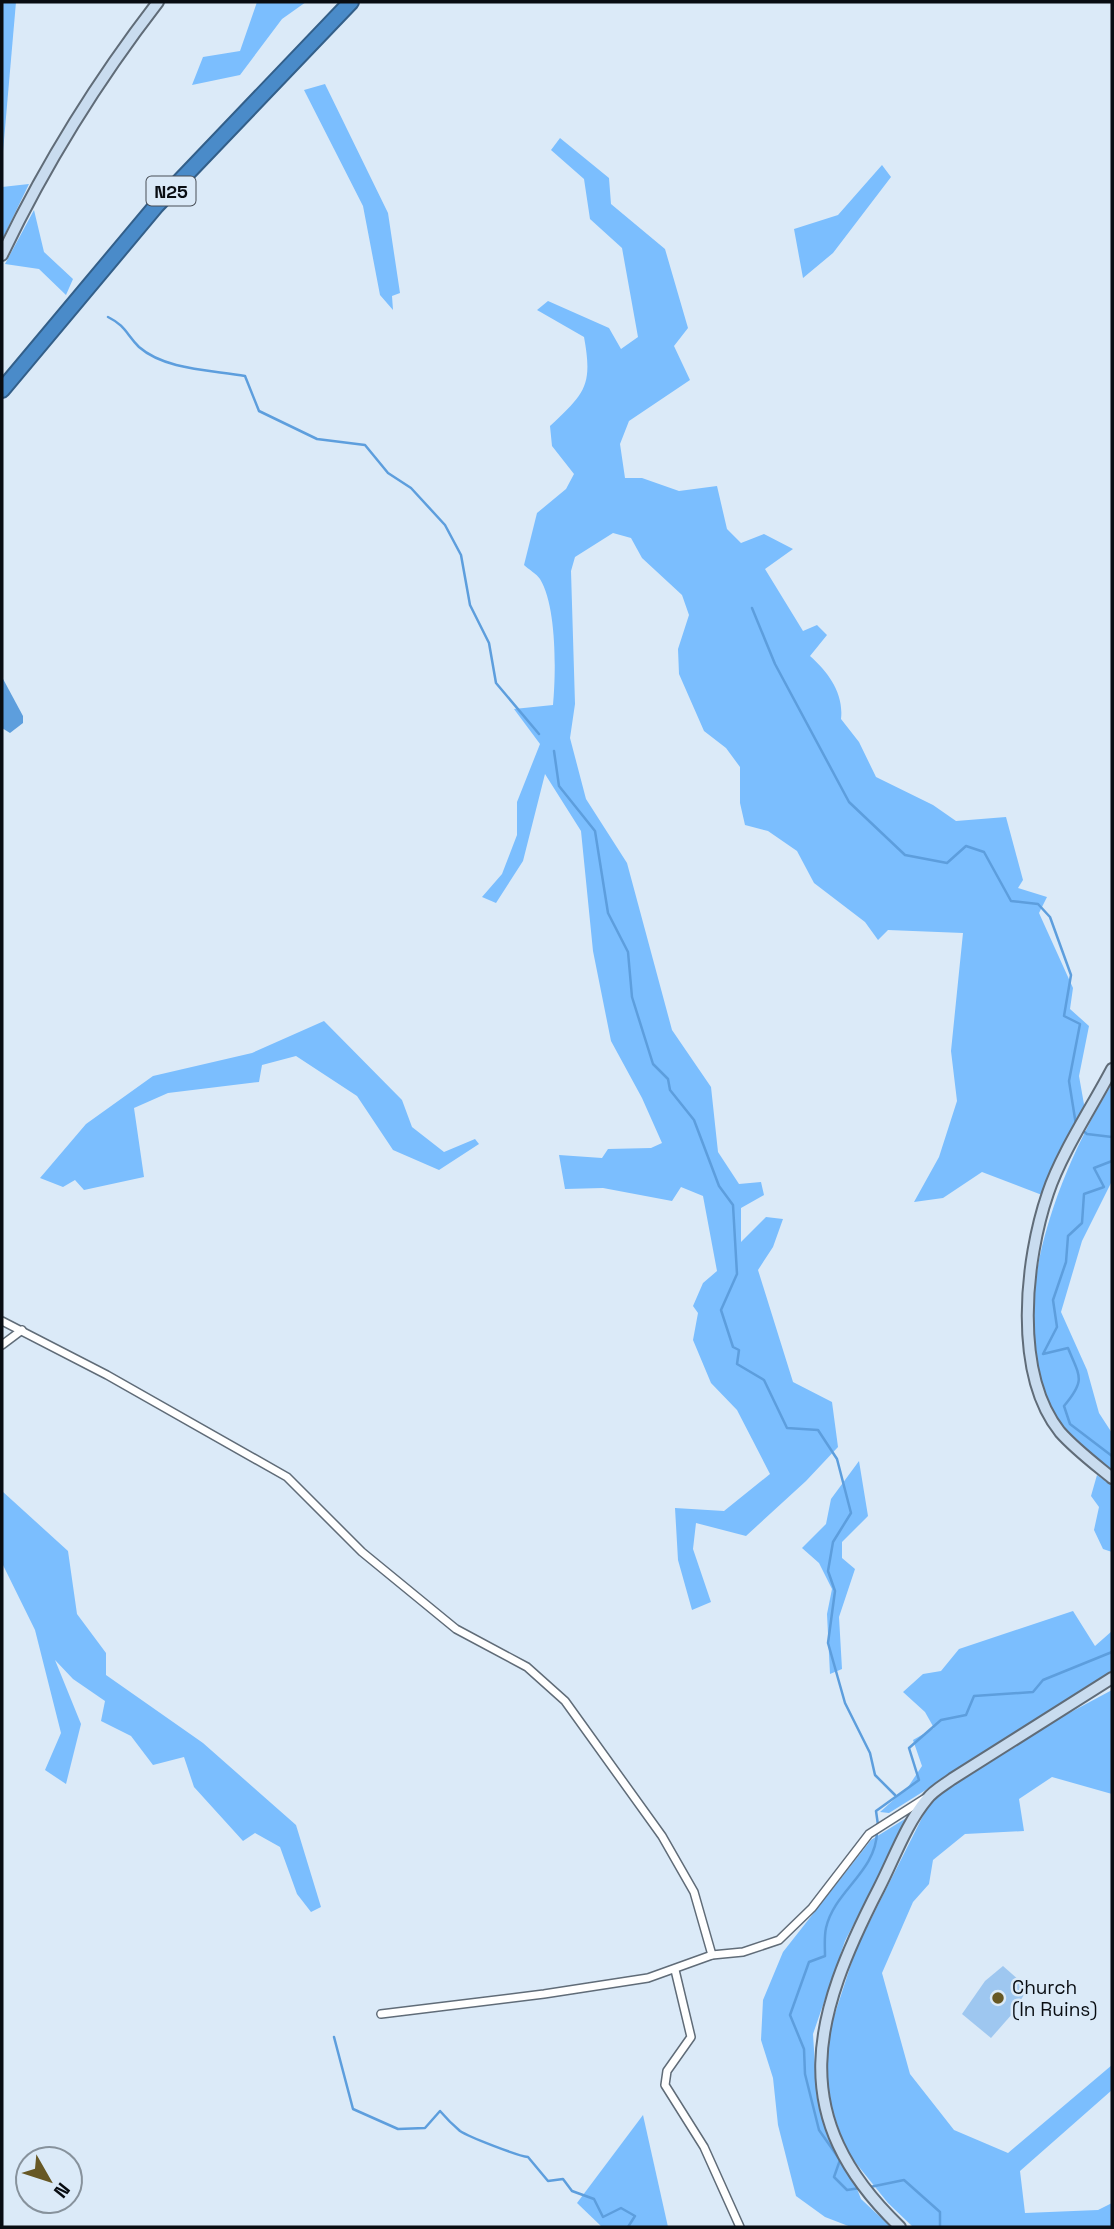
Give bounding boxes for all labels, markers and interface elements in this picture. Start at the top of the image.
road number: N25 [146,176,196,206]
place label: Church (In Ruins) [1012,1975,1097,2022]
marker: Church (In Ruins) [990,1990,1006,2006]
north arrow [14,2145,84,2215]
text: N [48,2178,76,2203]

